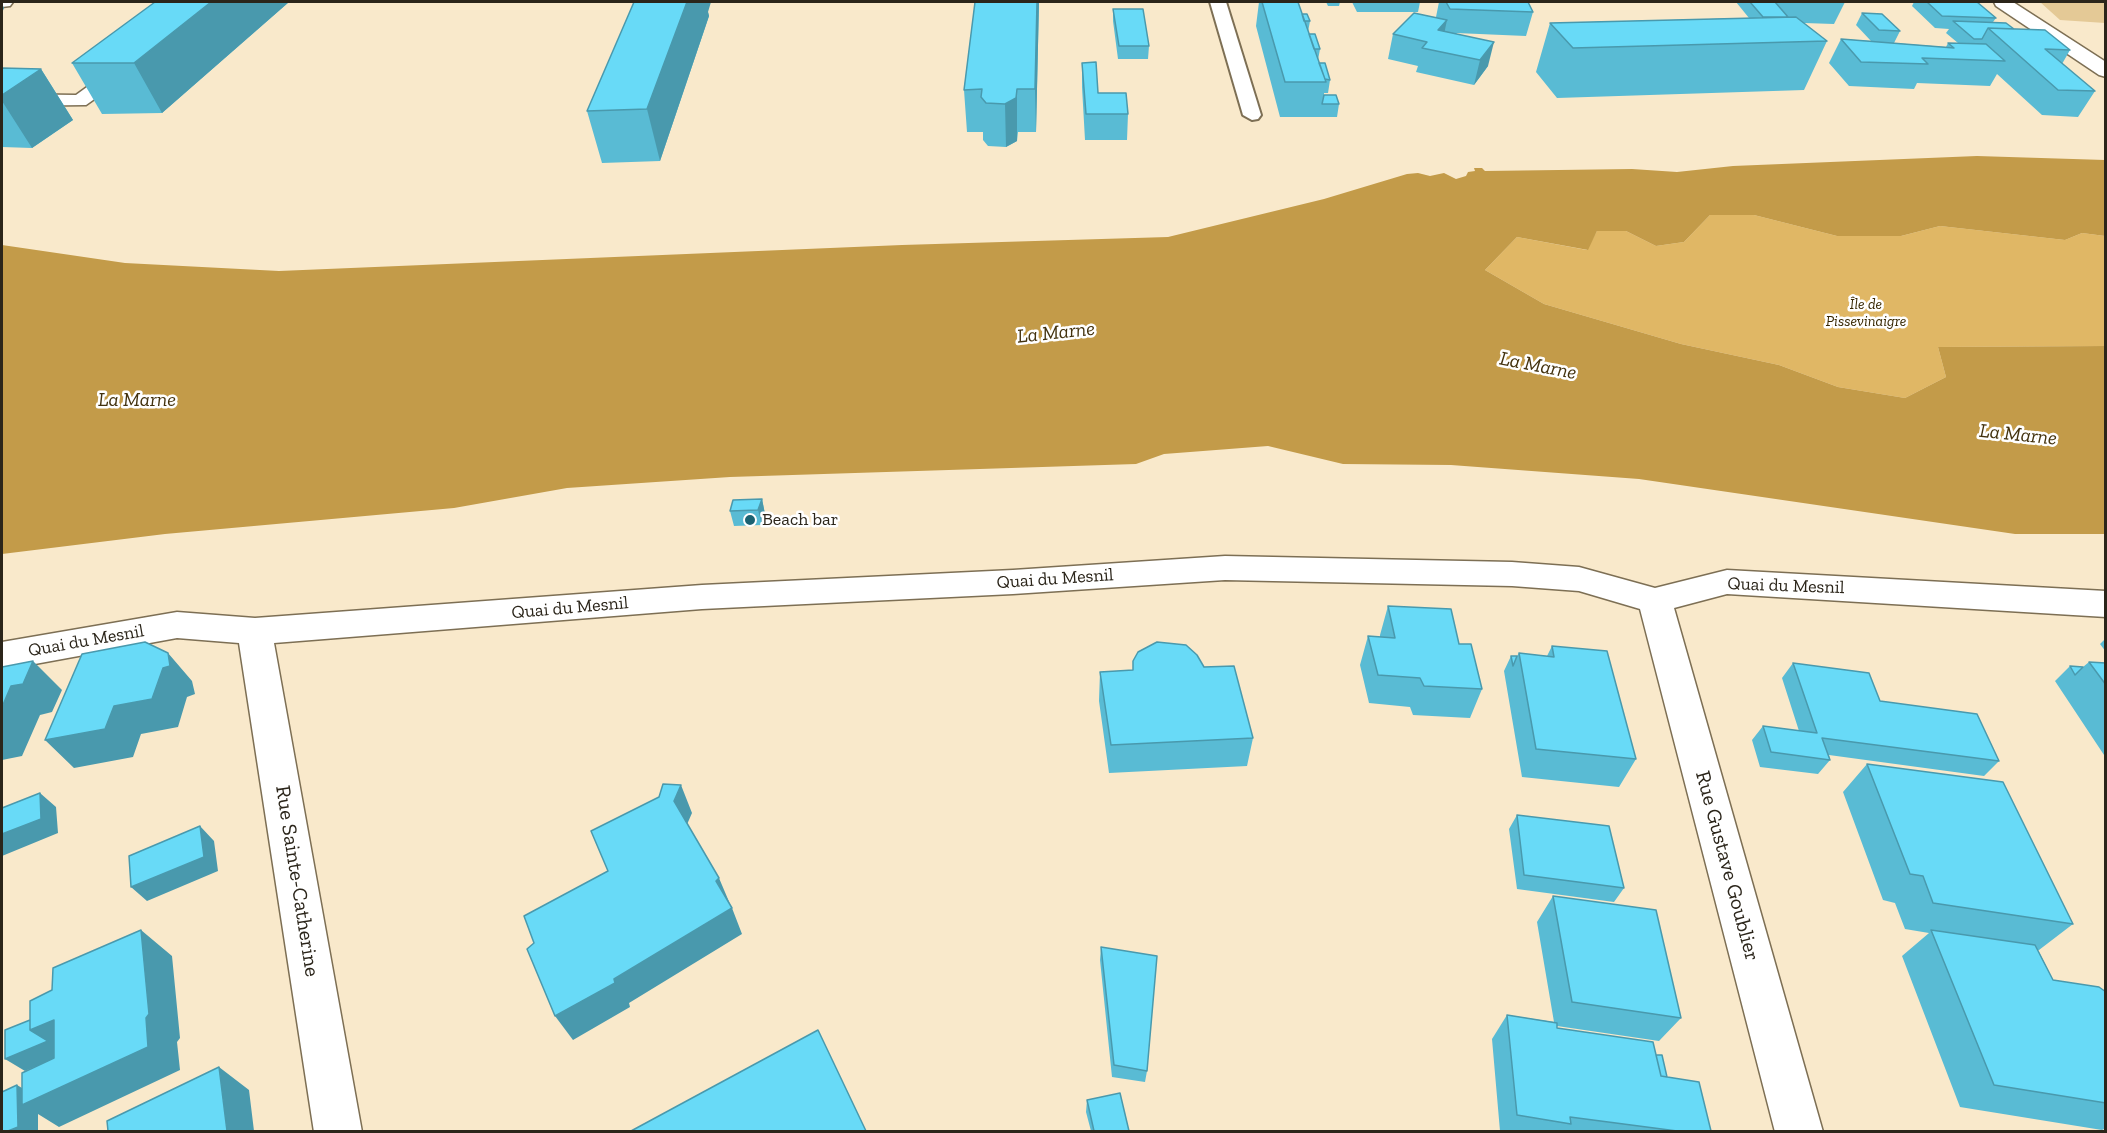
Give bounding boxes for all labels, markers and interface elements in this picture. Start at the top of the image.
park label: Île de Pissevinaigre [1826,296,1906,331]
water label: La Marne [1016,317,1096,349]
water label: La Marne [1497,347,1579,385]
water label: La Marne [98,388,176,412]
water label: La Marne [1978,419,2058,451]
place label: Beach bar [762,509,838,531]
marker: Beach bar [743,513,757,527]
street label: Quai du Mesnil [996,564,1114,594]
street label: Quai du Mesnil [1727,573,1845,599]
street label: Quai du Mesnil [511,592,629,624]
street label: Quai du Mesnil [26,620,146,662]
street label: Rue Gustave Goublier [1689,768,1765,964]
street label: Rue Sainte-Catherine [269,784,325,978]

